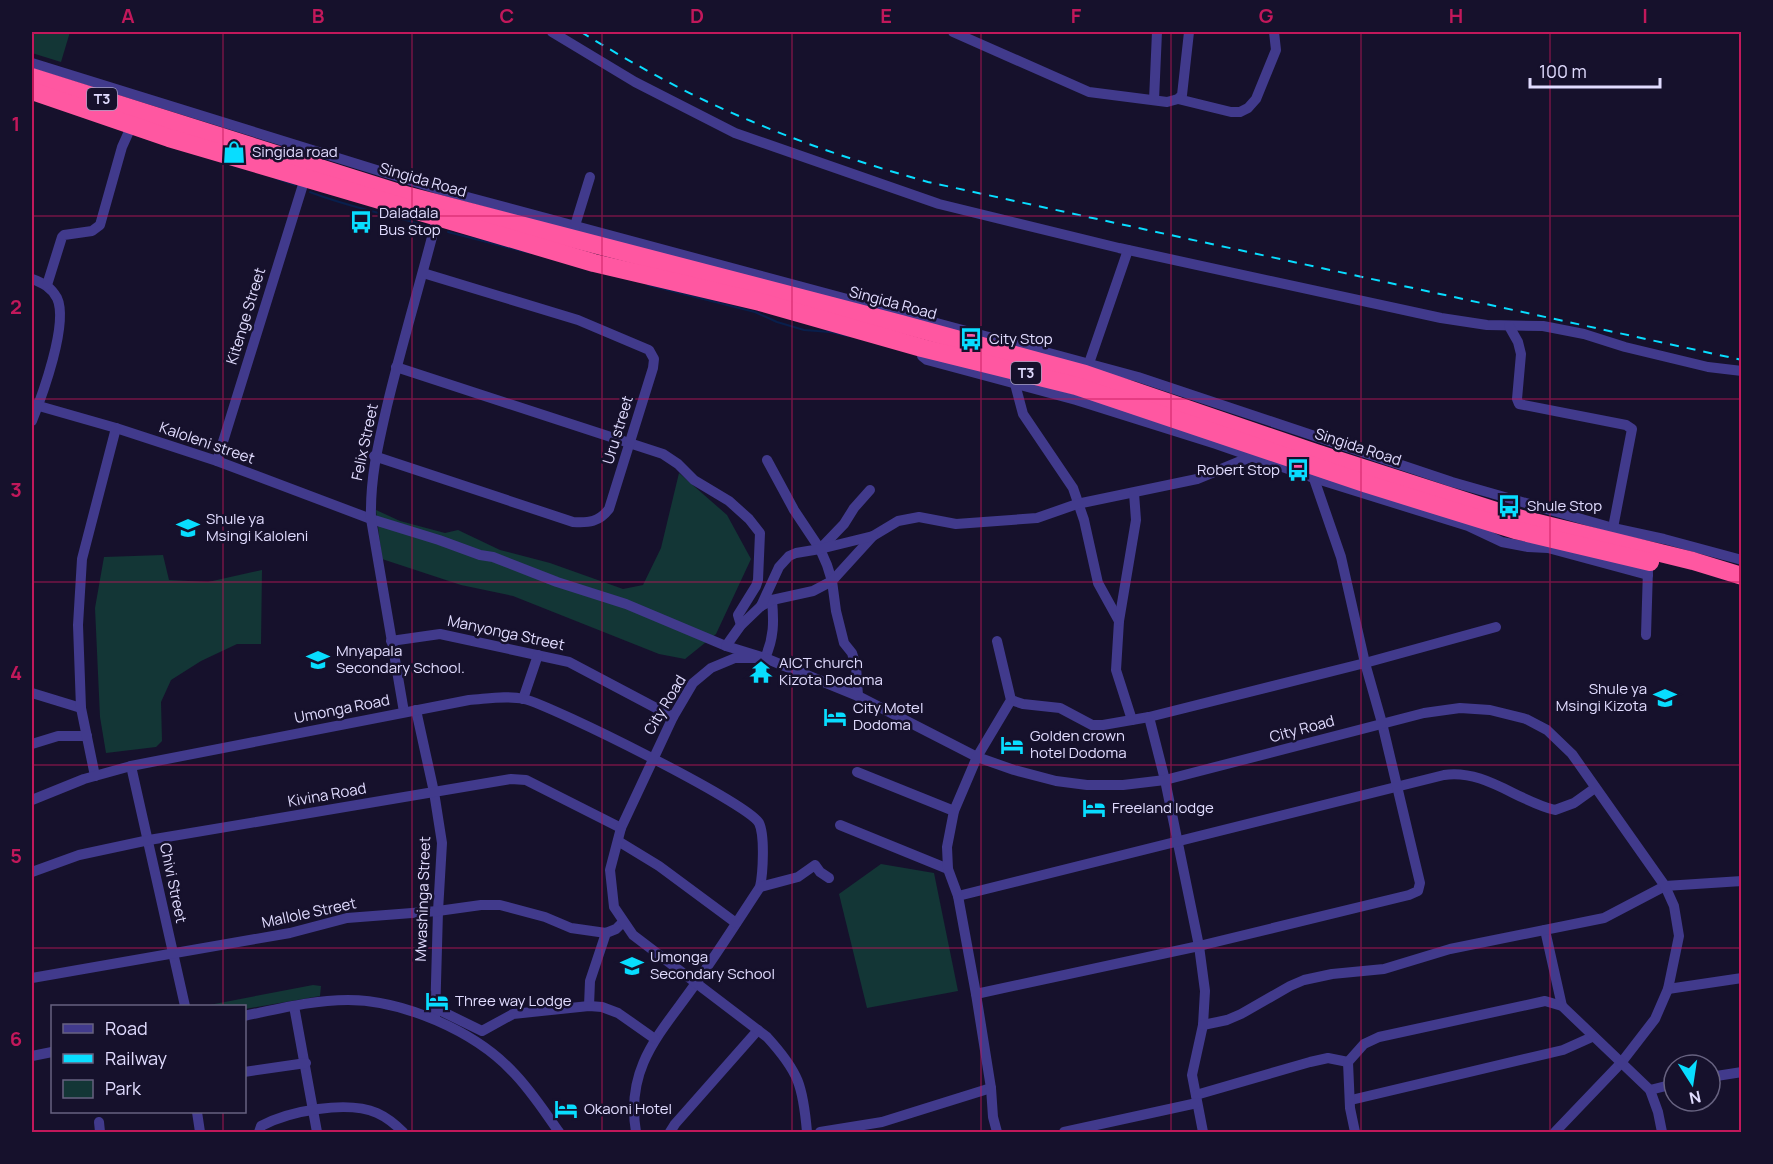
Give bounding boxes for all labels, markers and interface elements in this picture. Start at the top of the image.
text: A [121,2,135,29]
text: B [312,2,325,29]
text: C [500,2,514,29]
text: D [690,2,704,29]
text: E [880,2,892,29]
text: F [1071,2,1082,29]
text: G [1259,2,1274,29]
text: H [1449,2,1463,29]
text: I [1642,2,1648,29]
scale bar [1530,51,1660,89]
text: 100 m [1539,59,1587,83]
road number: T3 [87,88,117,110]
text: 1 [12,110,20,137]
shop icon: Singida road [221,139,247,165]
place label: Singida road [252,141,338,162]
street label: Singida Road [377,157,469,202]
place label: Daladala Bus Stop [379,202,441,240]
bus stop icon: Daladala Bus Stop [348,209,374,235]
street label: Kitenge Street [221,265,270,367]
street label: Singida Road [847,281,939,324]
text: 2 [10,293,22,320]
bus stop icon: City Stop [958,326,984,352]
place label: City Stop [989,328,1053,349]
road number: T3 [1011,362,1041,384]
street label: Uru street [597,393,638,467]
street label: Felix Street [346,402,383,482]
street label: Kaloleni street [157,416,258,469]
street label: Singida Road [1312,423,1404,470]
bus stop icon: Robert Stop [1285,457,1311,483]
place label: Robert Stop [1197,459,1280,480]
text: 3 [10,476,22,503]
bus stop icon: Shule Stop [1496,493,1522,519]
place label: Shule Stop [1527,495,1602,516]
place label: Shule ya Msingi Kaloleni [206,508,308,546]
school or university icon: Shule ya Msingi Kaloleni [175,515,201,541]
street label: Manyonga Street [446,610,567,655]
place label: Mnyapala Secondary School. [336,640,465,678]
school or university icon: Mnyapala Secondary School. [305,647,331,673]
place label: AICT church Kizota Dodoma [779,652,883,690]
text: 4 [10,659,22,686]
temple icon: AICT church Kizota Dodoma [748,659,774,685]
street label: City Road [638,671,691,739]
place label: Shule ya Msingi Kizota [1556,678,1647,716]
school or university icon: Shule ya Msingi Kizota [1652,685,1678,711]
street label: Umonga Road [292,689,391,728]
place label: City Motel Dodoma [853,697,923,735]
hotel icon: City Motel Dodoma [822,704,848,730]
street label: City Road [1267,710,1337,747]
place label: Golden crown hotel Dodoma [1030,725,1127,763]
hotel icon: Golden crown hotel Dodoma [999,732,1025,758]
street label: Kivina Road [286,777,368,812]
hotel icon: Freeland lodge [1081,795,1107,821]
place label: Freeland lodge [1112,797,1214,818]
street label: Mwashinga Street [410,836,435,962]
street label: Chivi Street [155,841,192,925]
text: 5 [10,842,22,869]
street label: Mallole Street [260,892,358,933]
place label: Umonga Secondary School [650,946,775,984]
school or university icon: Umonga Secondary School [619,953,645,979]
hotel icon: Three way Lodge [424,988,450,1014]
place label: Three way Lodge [455,990,572,1011]
legend [51,1005,246,1113]
text: Road [105,1016,148,1040]
text: 6 [10,1025,22,1052]
text: Railway [105,1046,167,1070]
north arrow [1662,1053,1722,1113]
text: Park [105,1076,142,1100]
text: N [1687,1086,1703,1110]
hotel icon: Okaoni Hotel [553,1096,579,1122]
place label: Okaoni Hotel [584,1098,672,1119]

